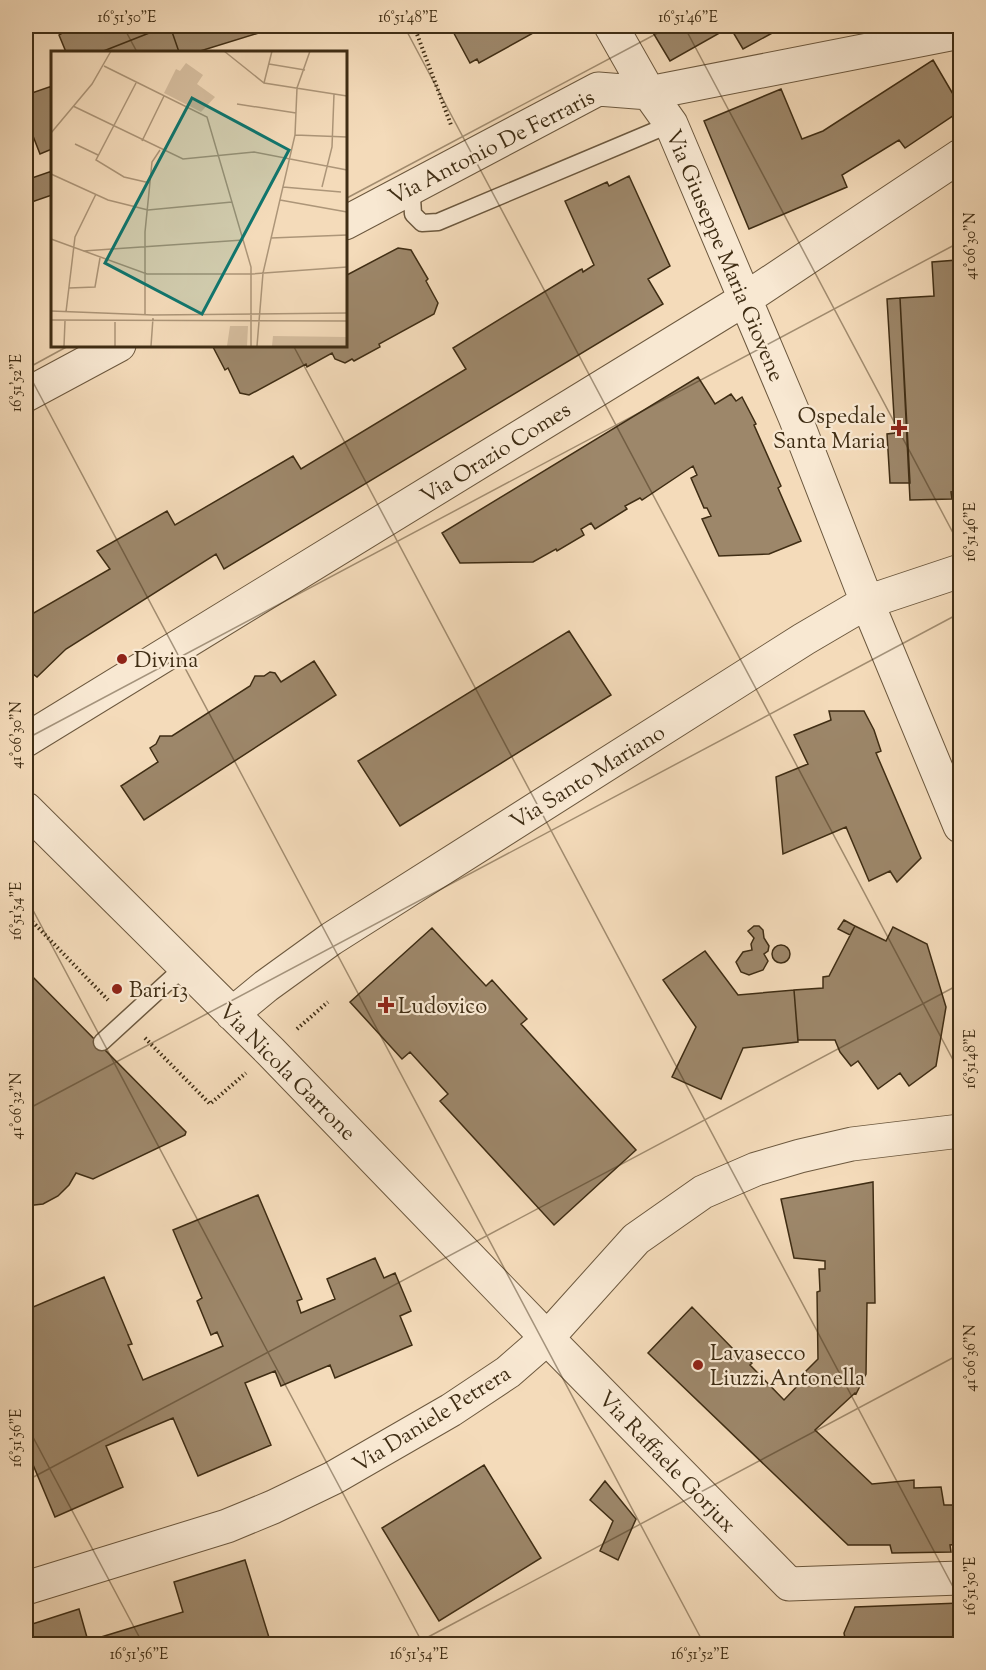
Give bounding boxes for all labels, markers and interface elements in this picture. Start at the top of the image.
text: 16°51'50"E [98,8,156,29]
text: 16°51'48"E [378,8,438,29]
text: 16°51'46"E [658,8,718,29]
inset map [51,51,346,346]
street label: Via Antonio De Ferraris [384,83,601,215]
street label: Via Giuseppe Maria Giovene [656,125,791,387]
text: 41°06'30"N [961,212,982,280]
text: 16°51'52"E [7,354,28,412]
street label: Via Orazio Comes [415,395,578,514]
place label: Ospedale Santa Maria [773,402,886,459]
marker: Ospedale Santa Maria [890,419,908,437]
text: 16°51'46"E [961,502,982,562]
place label: Divina [134,646,198,678]
marker: Divina [115,652,129,666]
text: 41°06'30"N [7,701,28,769]
street label: Via Santo Mariano [505,718,672,839]
text: 16°51'54"E [7,882,28,940]
place label: Bari 13 [129,976,188,1008]
marker: Bari 13 [110,982,124,996]
place label: Ludovico [398,992,487,1024]
street label: Via Nicola Garrone [210,997,362,1149]
marker: Ludovico [379,998,393,1012]
text: 16°51'48"E [961,1029,982,1089]
text: 41°06'32"N [7,1073,28,1139]
text: 41°06'36"N [961,1324,982,1392]
place label: Lavasecco Liuzzi Antonella [710,1339,865,1396]
marker: Lavasecco Liuzzi Antonella [691,1358,705,1372]
street label: Via Daniele Petrera [347,1359,518,1482]
street label: Via Raffaele Gorjux [589,1385,742,1541]
text: 16°51'56"E [7,1409,28,1467]
text: 16°51'50"E [961,1557,982,1615]
text: 16°51'56"E [110,1645,168,1666]
text: 16°51'54"E [390,1645,448,1666]
text: 16°51'52"E [671,1645,729,1666]

